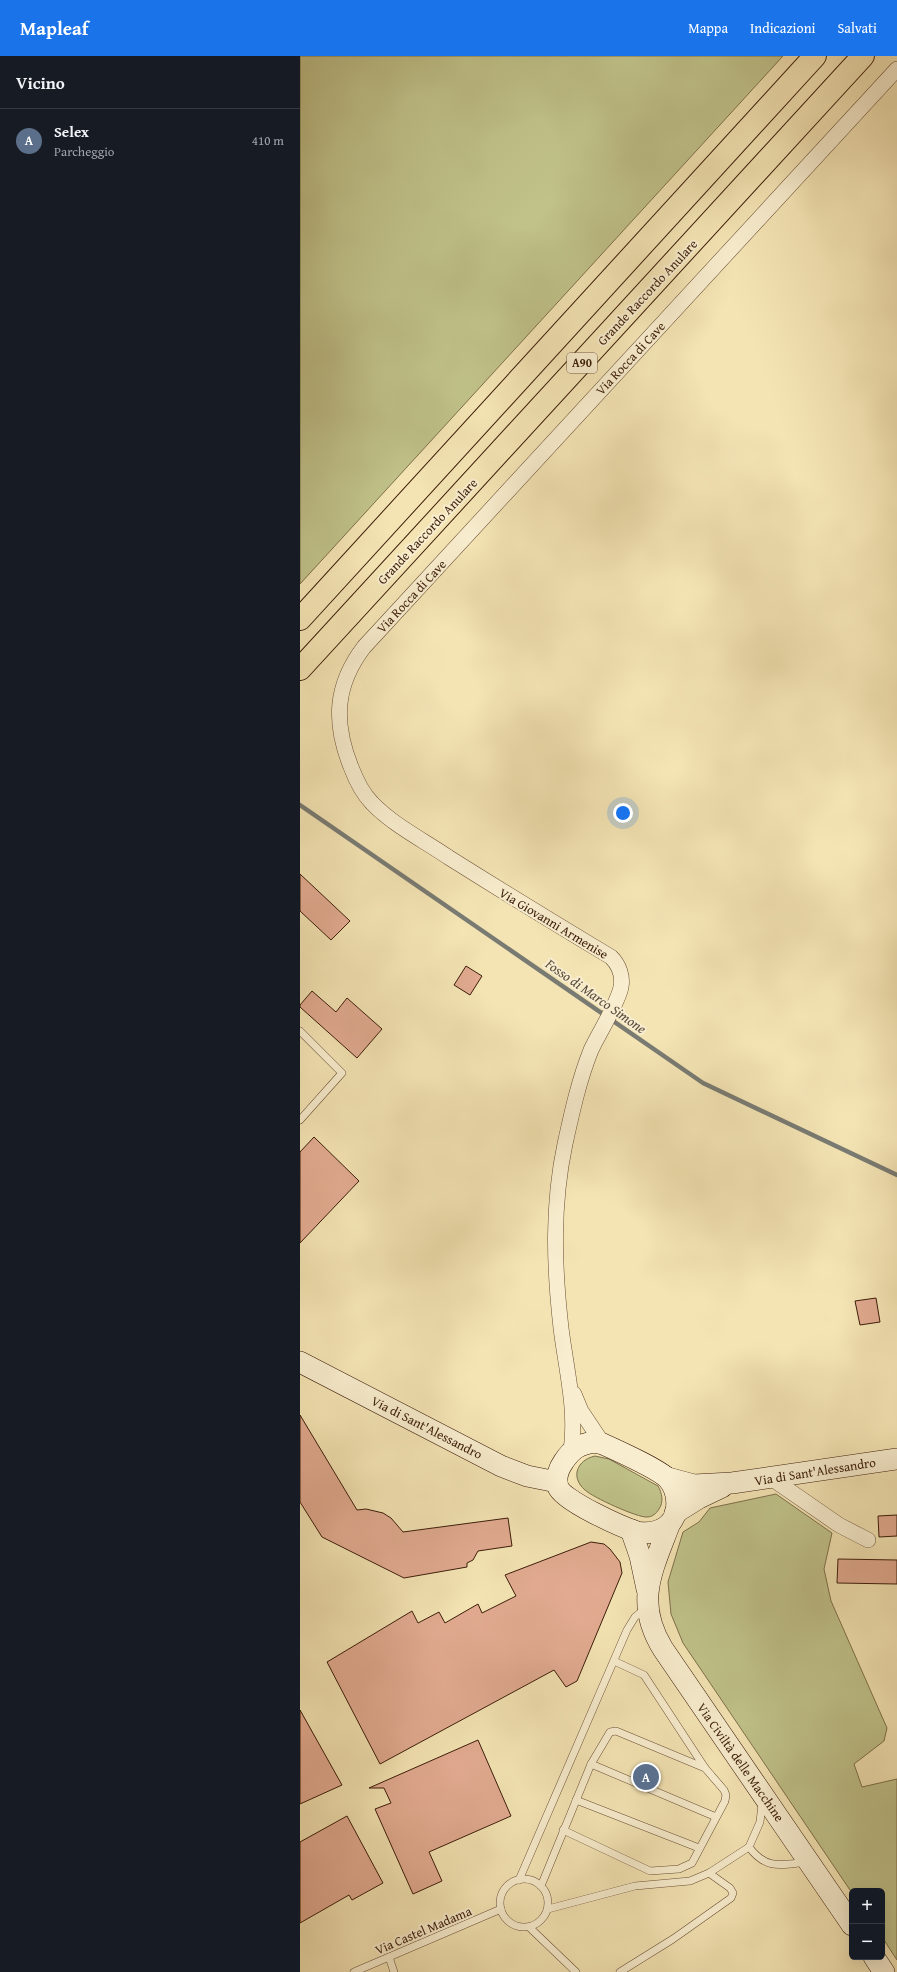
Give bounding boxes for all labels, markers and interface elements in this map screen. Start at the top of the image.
text: Mapleaf [20,14,89,42]
text: Mappa [688,18,728,38]
text: Indicazioni [750,18,815,38]
text: Salvati [837,18,877,38]
text: Vicino [16,70,65,95]
text: Selex [54,121,89,142]
text: A [25,131,33,150]
text: 410 m [252,131,284,150]
text: Parcheggio [54,142,114,161]
street label: Grande Raccordo Anulare [593,235,702,350]
street label: Via Rocca di Cave [591,317,670,399]
road number: A90 [567,353,597,373]
street label: Grande Raccordo Anulare [373,474,482,589]
street label: Via Rocca di Cave [372,555,451,637]
your location [613,803,633,823]
street label: Via Giovanni Armenise [495,883,612,964]
water label: Fosso di Marco Simone [541,953,651,1039]
street label: Via di Sant'Alessandro [368,1391,486,1464]
street label: Via di Sant'Alessandro [753,1452,877,1490]
street label: Via Civiltà delle Macchine [692,1699,789,1826]
pin: A [633,1762,659,1792]
map controls [849,1888,885,1960]
button: + [849,1888,885,1924]
street label: Via Castel Madama [372,1901,475,1959]
button: − [849,1924,885,1960]

